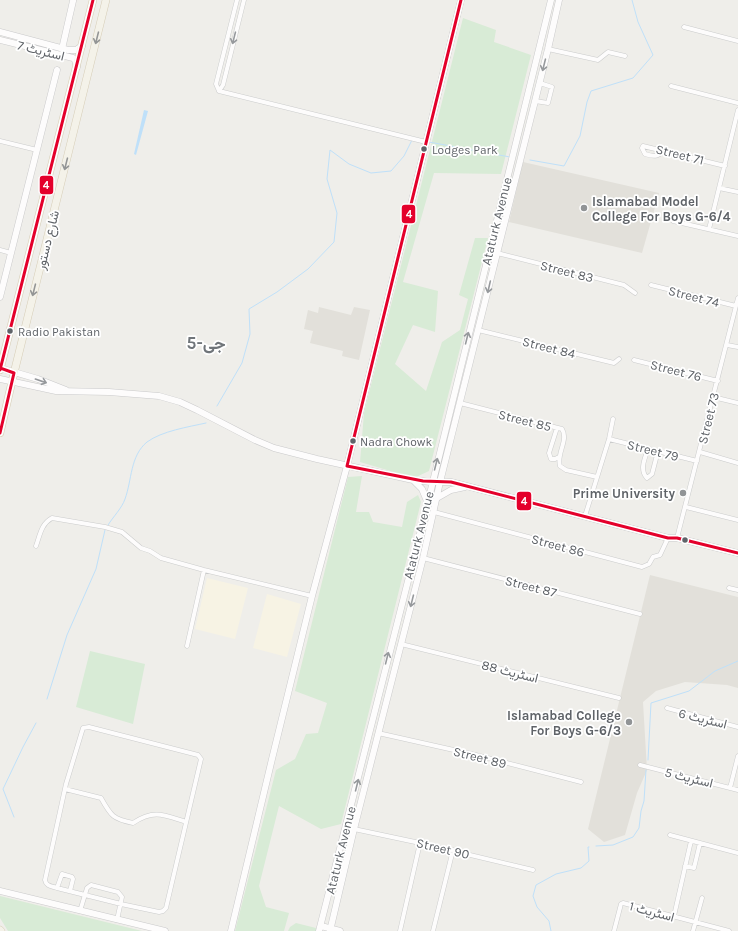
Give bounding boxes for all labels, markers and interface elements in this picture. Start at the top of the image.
one-way arrow [93,31,100,44]
one-way arrow [230,31,237,44]
street label: اسٹریٹ 7 [16,37,66,65]
one-way arrow [540,59,547,72]
street label: Street 71 [654,141,706,168]
place label: Lodges Park [432,143,498,157]
marker: Lodges Park [419,144,429,154]
one-way arrow [61,157,69,170]
line badge: 4 [39,175,54,195]
street label: Ataturk Avenue [478,175,515,267]
text: 4 [43,179,50,192]
place label: Islamabad Model College For Boys G-6/4 [592,194,731,224]
marker: Islamabad Model College For Boys G-6/4 [579,203,589,213]
line badge: 4 [401,204,416,224]
text: 4 [406,208,413,221]
street label: شارع دستور [33,209,64,273]
street label: Street 83 [539,258,595,285]
one-way arrow [484,280,492,293]
one-way arrow [30,283,38,296]
street label: Street 74 [667,283,721,310]
place label: Radio Pakistan [18,325,100,339]
marker: Radio Pakistan [5,326,15,336]
one-way arrow [464,332,471,345]
district label: جی-5 [186,333,226,354]
street label: Street 84 [521,334,577,361]
street label: Street 76 [649,357,703,384]
one-way arrow [34,377,46,385]
street label: Street 73 [695,391,722,445]
street label: Street 85 [497,407,553,434]
place label: Nadra Chowk [360,435,433,449]
marker: Nadra Chowk [348,436,358,446]
street label: Street 79 [626,437,680,464]
one-way arrow [433,458,440,471]
place label: Prime University [573,486,675,501]
marker: Prime University [678,488,688,498]
street label: Ataturk Avenue [400,489,437,581]
line badge: 4 [516,491,532,511]
text: 4 [521,495,528,508]
street label: Street 86 [530,531,586,560]
unlabelled marker [680,535,690,545]
street label: Street 87 [503,573,558,600]
one-way arrow [407,595,415,608]
one-way arrow [384,652,392,665]
street label: اسٹریٹ 88 [480,657,540,687]
street label: اسٹریٹ 6 [677,705,729,733]
place label: Islamabad College For Boys G-6/3 [507,708,621,738]
marker: Islamabad College For Boys G-6/3 [624,717,634,727]
street label: Street 89 [452,744,508,771]
street label: اسٹریٹ 5 [663,764,715,792]
one-way arrow [353,778,361,791]
street label: Ataturk Avenue [322,804,359,896]
street label: Street 90 [415,835,471,862]
street label: اسٹریٹ 1 [627,898,676,926]

